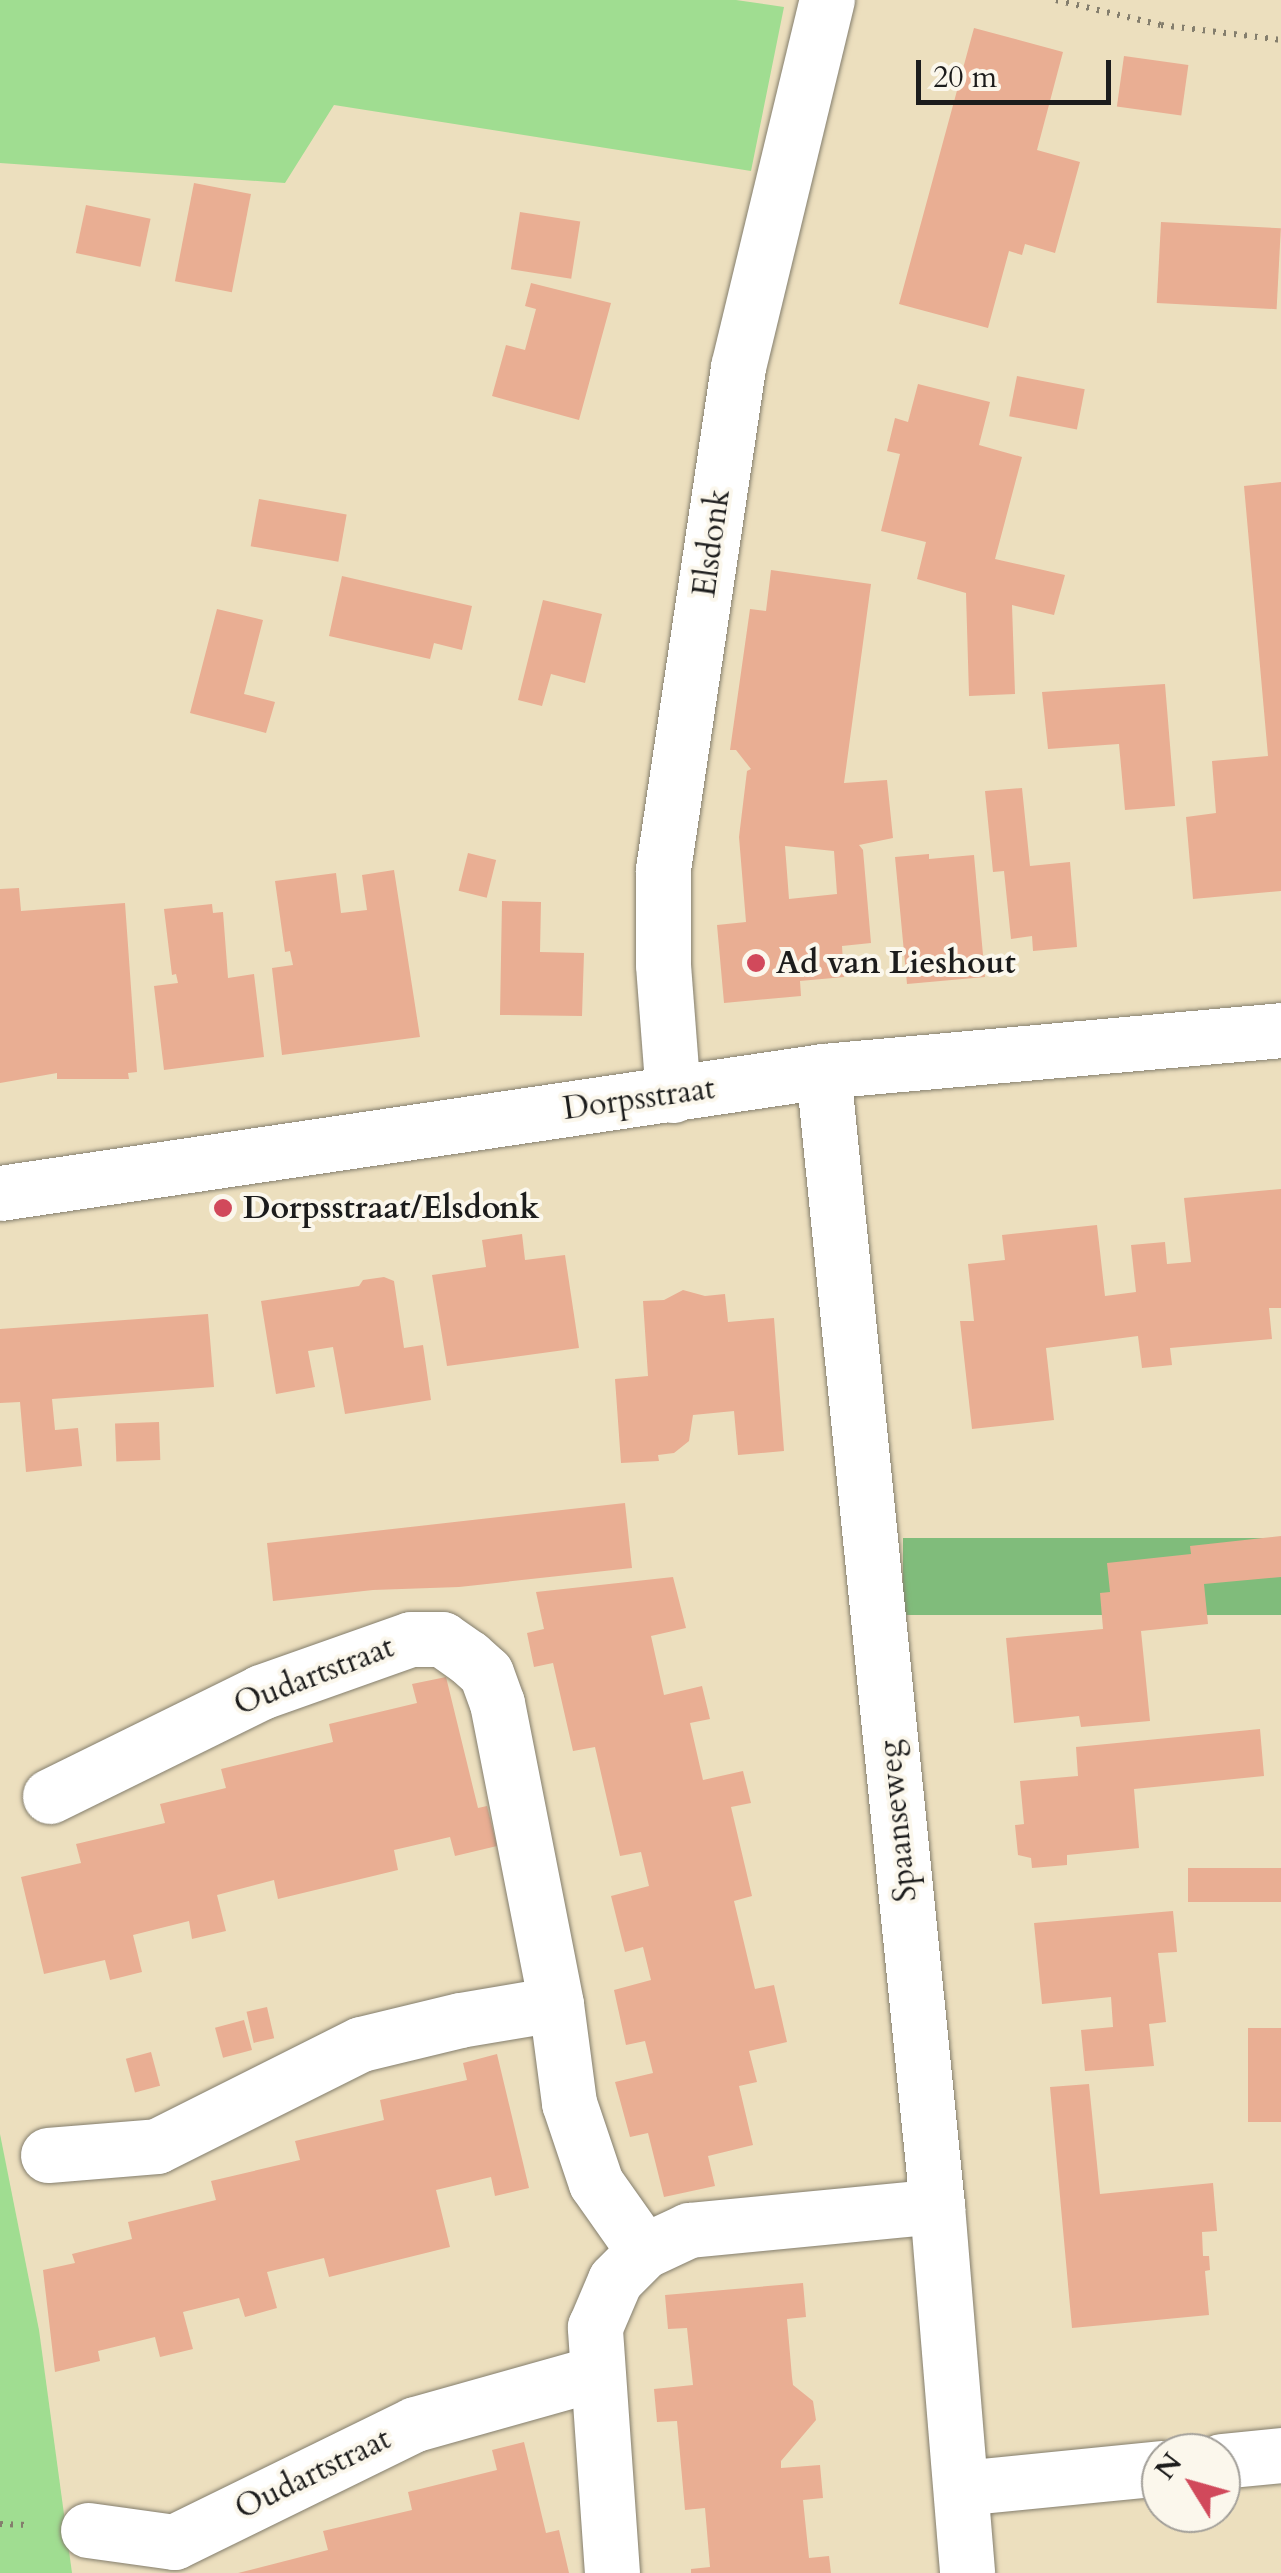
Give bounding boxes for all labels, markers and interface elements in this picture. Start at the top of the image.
scale bar [921,40,1116,102]
text: 20 m [933,57,997,98]
street label: Elsdonk [685,487,739,599]
place label: Ad van Lieshout [776,944,1016,982]
marker: Ad van Lieshout [745,952,767,974]
street label: Dorpsstraat [561,1069,717,1129]
place label: Dorpsstraat/Elsdonk [243,1189,540,1227]
marker: Dorpsstraat/Elsdonk [212,1197,234,1219]
street label: Oudartstraat [229,1628,399,1724]
street label: Spaanseweg [870,1738,926,1904]
street label: Oudartstraat [229,2420,397,2528]
north arrow [1141,2433,1241,2533]
text: N [1146,2445,1191,2487]

